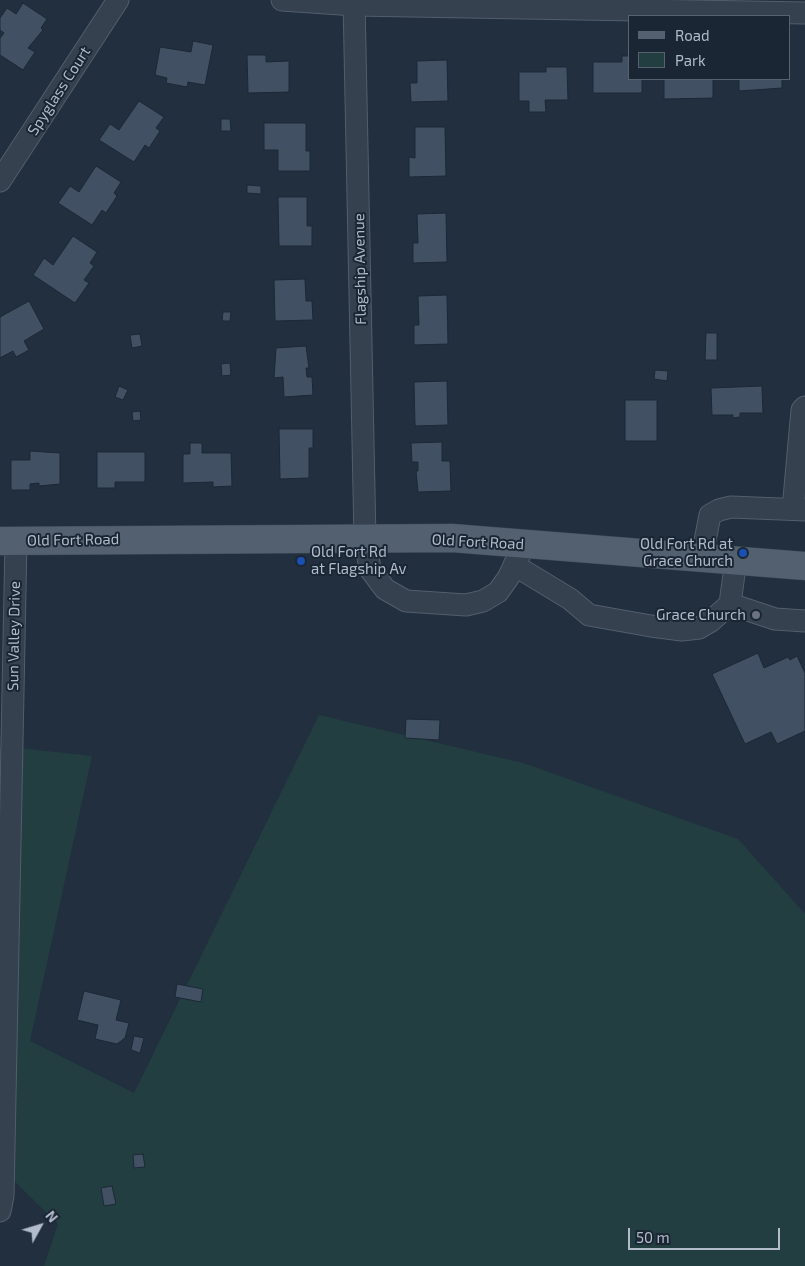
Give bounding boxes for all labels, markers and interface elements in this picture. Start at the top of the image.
legend [628,15,790,80]
text: Road [675,26,710,44]
street label: Spyglass Court [24,43,94,139]
text: Park [675,51,706,69]
street label: Flagship Avenue [350,213,370,325]
street label: Old Fort Road [27,530,119,550]
street label: Old Fort Road [431,531,525,553]
place label: Old Fort Rd at Grace Church [640,535,733,570]
place label: Old Fort Rd at Flagship Av [311,543,407,578]
marker: Old Fort Rd at Grace Church [737,547,749,559]
marker: Old Fort Rd at Flagship Av [295,555,307,567]
street label: Sun Valley Drive [4,581,24,691]
place label: Grace Church [656,606,746,624]
marker: Grace Church [750,609,762,621]
north arrow [15,1201,65,1251]
text: N [42,1207,62,1226]
scale bar [630,1218,782,1250]
text: 50 m [636,1228,670,1246]

